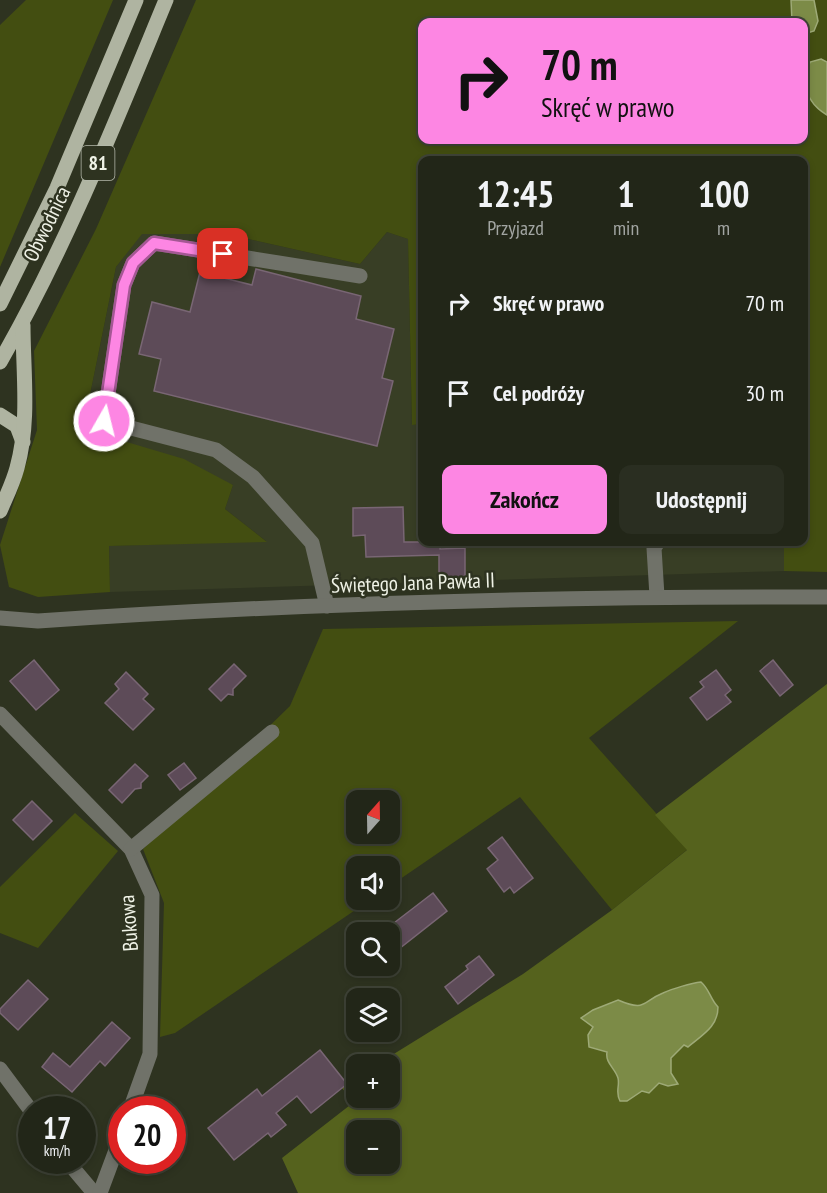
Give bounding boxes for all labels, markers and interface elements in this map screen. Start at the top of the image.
text: 70 m [541,37,618,92]
icon: right [442,42,520,120]
text: Skręć w prawo [541,90,675,124]
road number: 81 [82,146,114,180]
text: 12:45 [477,170,554,217]
text: 1 [617,170,635,217]
text: 100 [698,170,749,217]
street label: Obwodnica [17,182,76,266]
text: Przyjazd [487,215,544,241]
text: min [613,215,639,241]
text: m [717,215,730,241]
pin [197,228,248,279]
icon: arrive [206,237,239,270]
icon: right [442,287,475,320]
text: Skręć w prawo [493,289,604,317]
text: 70 m [745,289,784,317]
icon: arrive [442,377,475,410]
text: Cel podróży [493,379,584,407]
text: 30 m [745,379,784,407]
position arrow [72,389,136,453]
button: Zakończ [442,465,607,534]
button: Udostępnij [619,465,784,534]
street label: Świętego Jana Pawła II [331,566,495,599]
north arrow [346,790,400,844]
map controls [346,790,400,1174]
button: sound [346,856,400,910]
street label: Bukowa [113,894,144,952]
button: search [346,922,400,976]
button: layers [346,988,400,1042]
button: + [346,1054,400,1108]
speed limit sign: 20 [108,1096,186,1174]
text: 17 [43,1108,71,1147]
button: − [346,1120,400,1174]
text: km/h [44,1141,70,1160]

